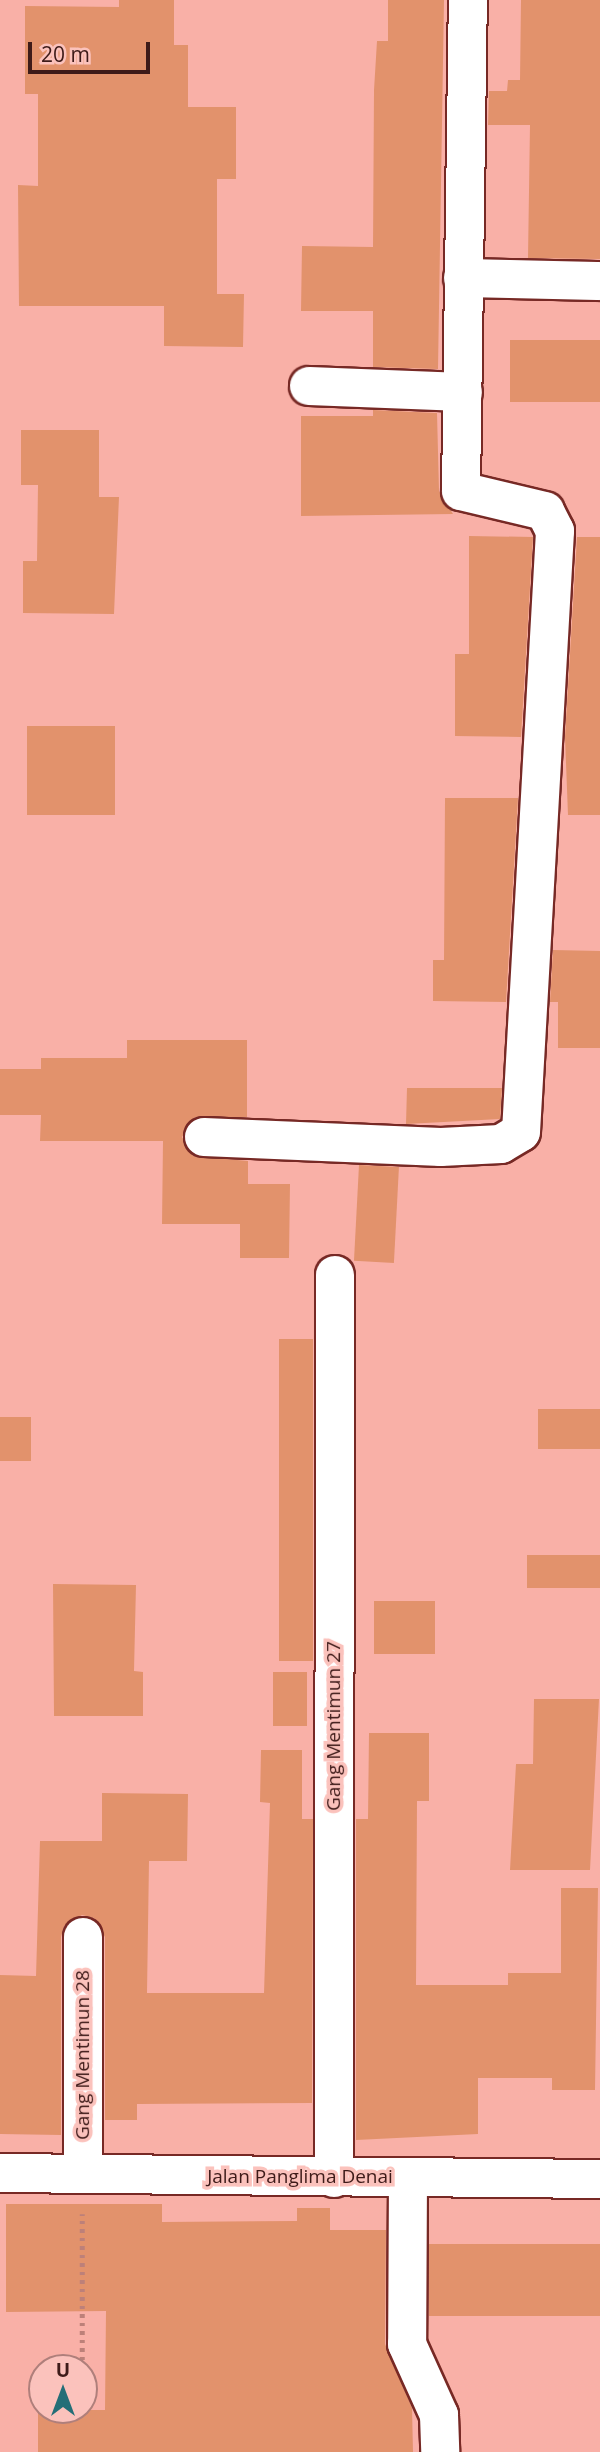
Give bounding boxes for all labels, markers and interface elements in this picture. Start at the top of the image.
scale bar [32,28,154,72]
text: 20 m [41,40,90,68]
street label: Gang Mentimun 27 [323,1641,345,1811]
street label: Gang Mentimun 28 [72,1970,94,2140]
street label: Jalan Panglima Denai [207,2166,393,2188]
north arrow [28,2354,98,2424]
text: U [56,2357,70,2383]

